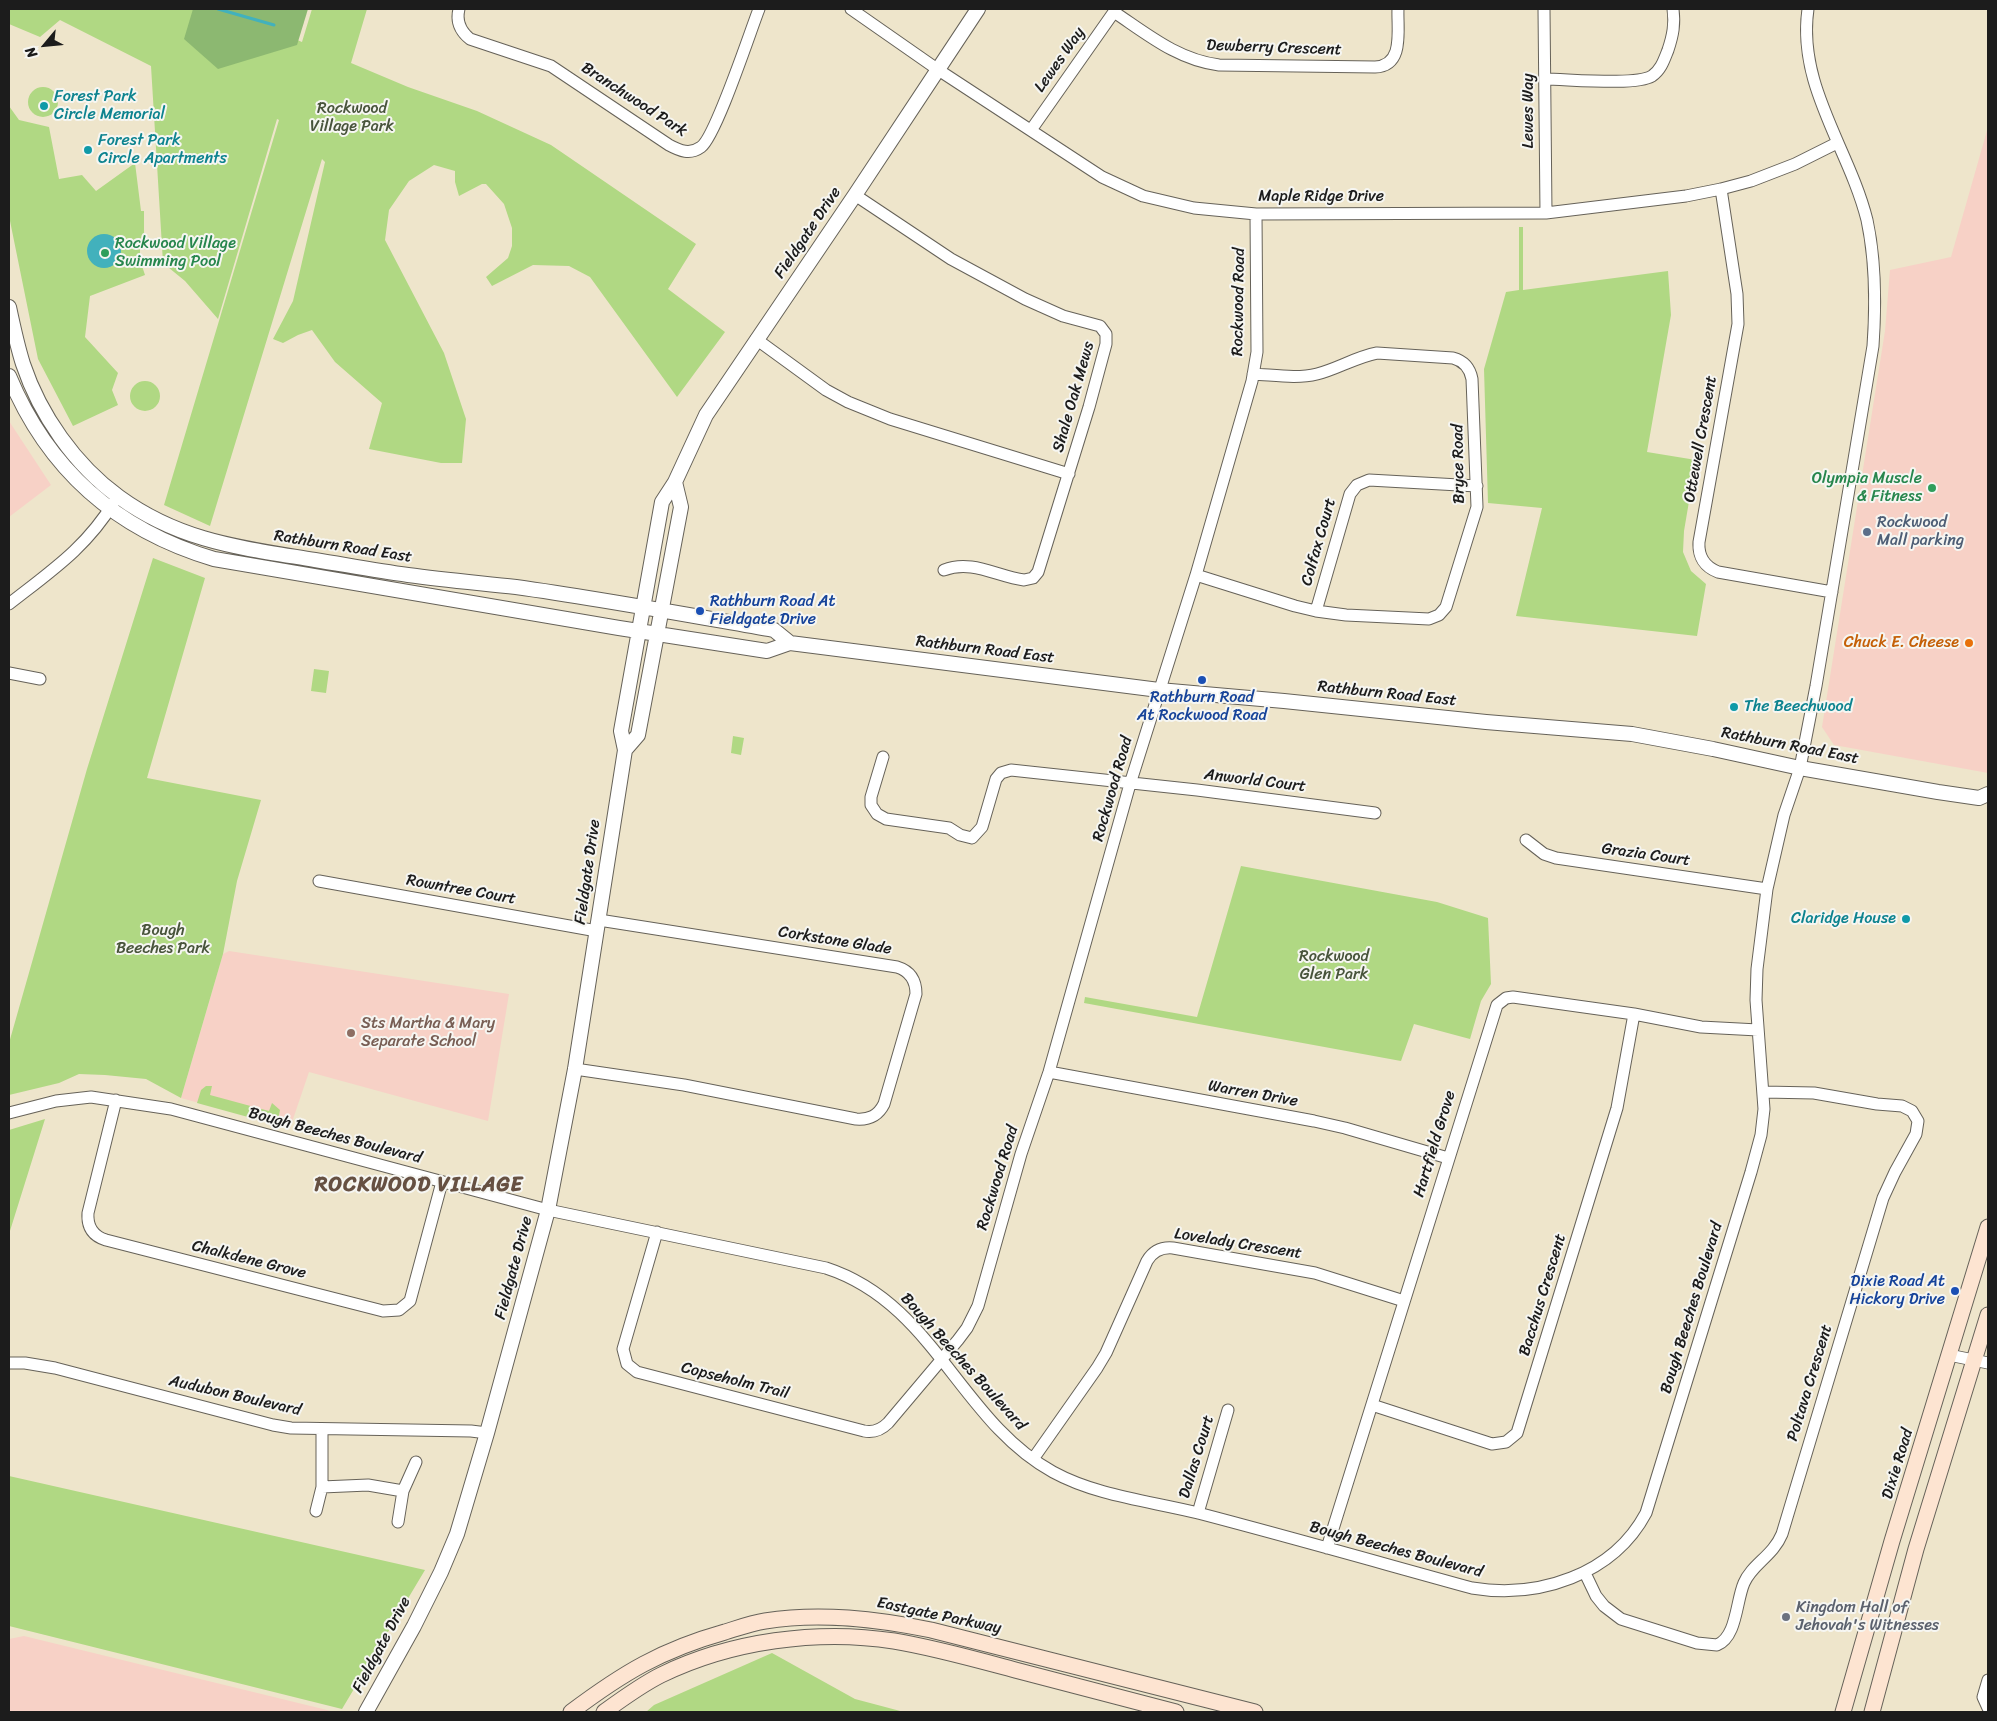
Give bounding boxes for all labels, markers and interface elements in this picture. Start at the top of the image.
north arrow [20,20,70,70]
street label: Lewes Way [1031,24,1089,96]
street label: Dewberry Crescent [1206,36,1342,60]
text: N [18,42,45,62]
street label: Branchwood Park [578,59,690,141]
street label: Lewes Way [1519,73,1539,149]
place label: Forest Park Circle Memorial [54,87,165,125]
park label: Rockwood Village Park [310,99,394,137]
marker: Forest Park Circle Memorial [38,100,50,112]
place label: Forest Park Circle Apartments [98,131,227,169]
marker: Forest Park Circle Apartments [82,144,94,156]
street label: Fieldgate Drive [770,184,846,282]
street label: Maple Ridge Drive [1258,187,1384,207]
place label: Rockwood Village Swimming Pool [115,234,236,272]
marker: Rockwood Village Swimming Pool [99,247,111,259]
street label: Rockwood Road [1228,248,1250,356]
street label: Shale Oak Mews [1049,339,1099,455]
street label: Ottewell Crescent [1680,374,1722,504]
street label: Bryce Road [1449,424,1469,504]
place label: Olympia Muscle & Fitness [1812,469,1922,507]
marker: Olympia Muscle & Fitness [1926,482,1938,494]
street label: Colfax Court [1297,496,1341,588]
place label: Rockwood Mall parking [1877,513,1964,551]
marker: Rockwood Mall parking [1861,526,1873,538]
street label: Rathburn Road East [273,527,413,567]
place label: Rathburn Road At Fieldgate Drive [710,592,836,630]
marker: Rathburn Road At Fieldgate Drive [694,605,706,617]
street label: Rathburn Road East [915,632,1055,668]
place label: Chuck E. Cheese [1844,633,1959,653]
marker: Chuck E. Cheese [1963,637,1975,649]
marker: Rathburn Road At Rockwood Road [1196,674,1208,686]
street label: Rathburn Road East [1317,677,1457,711]
place label: Rathburn Road At Rockwood Road [1137,688,1267,726]
place label: The Beechwood [1744,697,1852,717]
marker: The Beechwood [1728,701,1740,713]
street label: Rathburn Road East [1720,723,1860,769]
street label: Rockwood Road [1089,734,1137,844]
street label: Anworld Court [1203,765,1307,797]
street label: Fieldgate Drive [571,818,605,926]
street label: Grazia Court [1601,839,1691,871]
street label: Rowntree Court [405,871,517,909]
place label: Claridge House [1791,909,1896,929]
marker: Claridge House [1900,913,1912,925]
park label: Bough Beeches Park [116,921,210,959]
street label: Corkstone Glade [777,923,893,959]
park label: Rockwood Glen Park [1299,947,1369,985]
place label: Sts Martha & Mary Separate School [361,1014,495,1052]
marker: Sts Martha & Mary Separate School [345,1027,357,1039]
street label: Warren Drive [1207,1077,1299,1111]
street label: Hartfield Grove [1410,1088,1460,1200]
street label: Bough Beeches Boulevard [246,1104,424,1168]
street label: Rockwood Road [973,1123,1023,1233]
district label: ROCKWOOD VILLAGE [313,1173,525,1199]
street label: Fieldgate Drive [491,1214,537,1322]
street label: Bough Beeches Boulevard [1657,1220,1727,1396]
street label: Lovelady Crescent [1173,1224,1303,1264]
street label: Bacchus Crescent [1515,1232,1571,1358]
street label: Chalkdene Grove [190,1237,308,1283]
place label: Dixie Road At Hickory Drive [1849,1272,1945,1310]
marker: Dixie Road At Hickory Drive [1949,1285,1961,1297]
street label: Bough Beeches Boulevard [896,1289,1030,1435]
street label: Poltava Crescent [1783,1322,1837,1444]
street label: Copseholm Trail [679,1358,791,1404]
street label: Audubon Boulevard [167,1371,303,1421]
street label: Dallas Court [1175,1413,1219,1501]
street label: Dixie Road [1878,1426,1918,1502]
street label: Bough Beeches Boulevard [1307,1518,1485,1582]
street label: Eastgate Parkway [875,1593,1003,1639]
street label: Fieldgate Drive [349,1594,415,1696]
place label: Kingdom Hall of Jehovah's Witnesses [1796,1598,1939,1636]
marker: Kingdom Hall of Jehovah's Witnesses [1780,1611,1792,1623]

